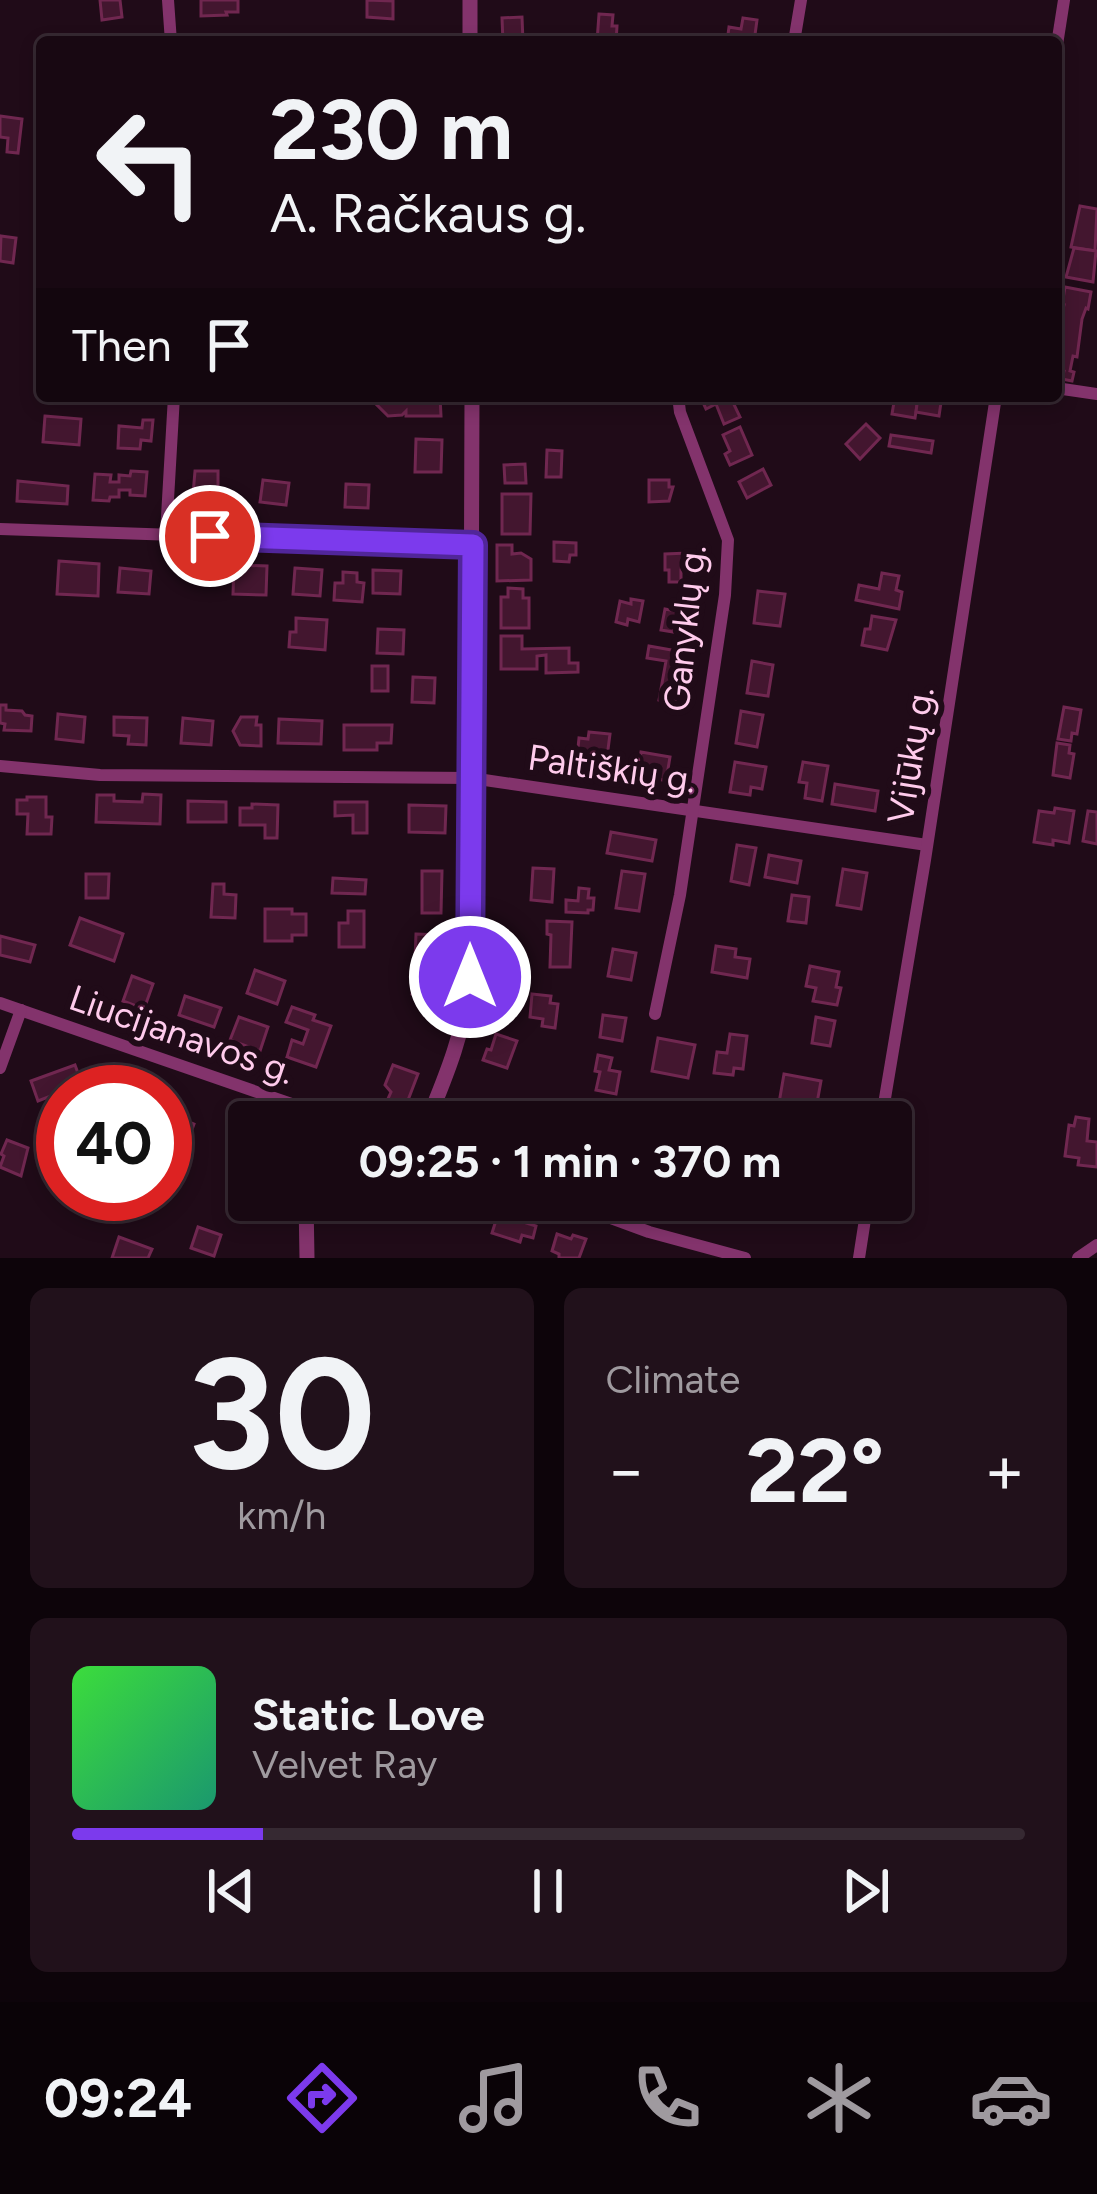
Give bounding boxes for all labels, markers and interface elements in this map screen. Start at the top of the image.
text: 230 m [270,79,513,180]
icon: left [72,84,228,240]
text: A. Račkaus g. [270,181,586,246]
icon: arrive [196,312,262,378]
text: Then [72,318,172,372]
pin [159,485,261,587]
icon: arrive [177,503,243,569]
street label: Ganyklų g. [654,543,715,714]
street label: Vijūkų g. [878,683,943,827]
street label: Paltiškių g. [525,735,699,802]
position arrow [407,914,533,1040]
street label: Liucijanavos g. [64,976,300,1093]
speed limit sign: 40 [36,1065,192,1221]
text: 09:25 · 1 min · 370 m [359,1134,781,1188]
text: 30 [188,1320,376,1507]
text: Climate [606,1356,740,1403]
text: 22° [746,1416,884,1525]
text: − [606,1430,647,1510]
text: + [984,1430,1025,1510]
text: km/h [237,1492,326,1539]
text: Static Love [252,1687,485,1741]
text: Velvet Ray [252,1741,437,1788]
icon: previous [198,1858,264,1924]
icon: pause [515,1858,581,1924]
icon: next [833,1858,899,1924]
icon: directions [280,2056,364,2140]
icon: music [452,2056,536,2140]
icon: phone [625,2056,709,2140]
icon: climate [797,2056,881,2140]
icon: car [969,2056,1053,2140]
text: 09:24 [44,2066,192,2131]

